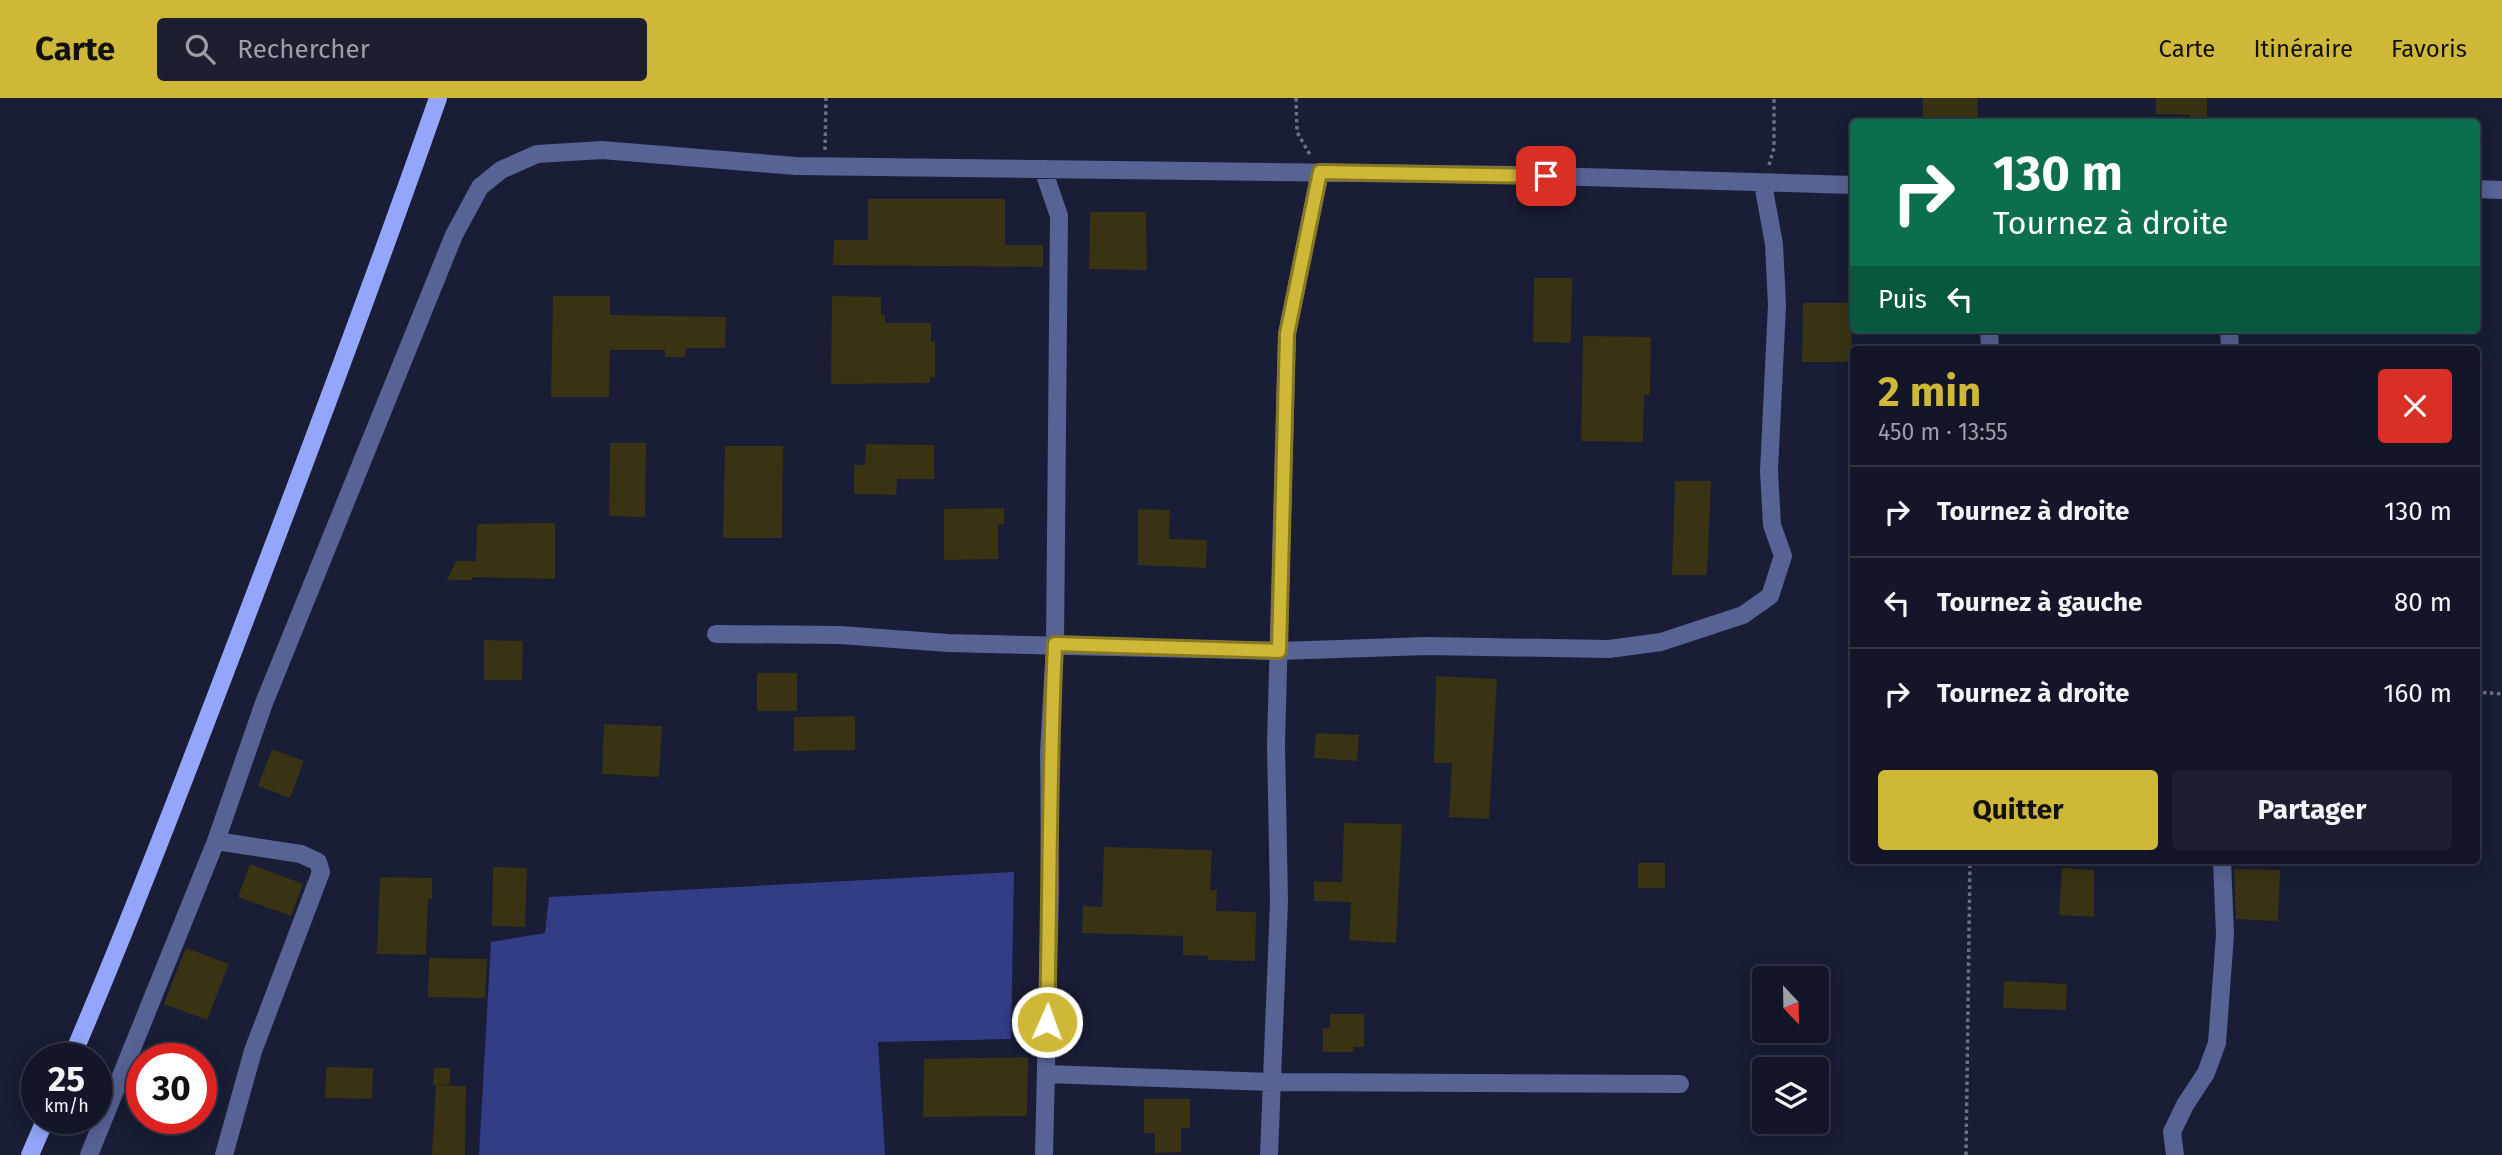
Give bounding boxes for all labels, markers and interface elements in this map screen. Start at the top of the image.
search box [157,18,647,81]
text: Carte [35,29,115,69]
icon: search [181,30,219,68]
text: Rechercher [237,34,370,65]
text: Carte [2159,35,2215,63]
text: Itinéraire [2253,35,2353,63]
text: Favoris [2391,35,2467,63]
text: 130 m [1993,144,2123,203]
pin [1516,146,1576,206]
icon: right [1878,147,1969,238]
icon: arrive [1527,157,1565,195]
text: Tournez à droite [1993,204,2229,242]
icon: left [1941,280,1979,318]
text: Puis [1878,284,1927,315]
text: 2 min [1878,367,1981,417]
button: close [2378,369,2452,443]
text: 450 m · 13:55 [1878,418,2008,446]
icon: right [1878,493,1916,531]
text: Tournez à droite [1937,496,2129,527]
text: 130 m [2384,496,2452,527]
icon: left [1878,584,1916,622]
text: Tournez à gauche [1937,587,2142,618]
text: 80 m [2394,587,2452,618]
icon: right [1878,675,1916,713]
text: Tournez à droite [1937,678,2129,709]
text: 160 m [2383,678,2452,709]
button: Quitter [1878,770,2158,850]
button: Partager [2172,770,2452,850]
north arrow [1752,966,1829,1043]
map controls [1752,966,1829,1134]
position arrow [1010,985,1084,1059]
speed limit sign: 30 [126,1043,217,1134]
button: layers [1752,1057,1829,1134]
text: 25 [48,1058,85,1100]
text: km/h [44,1095,89,1117]

